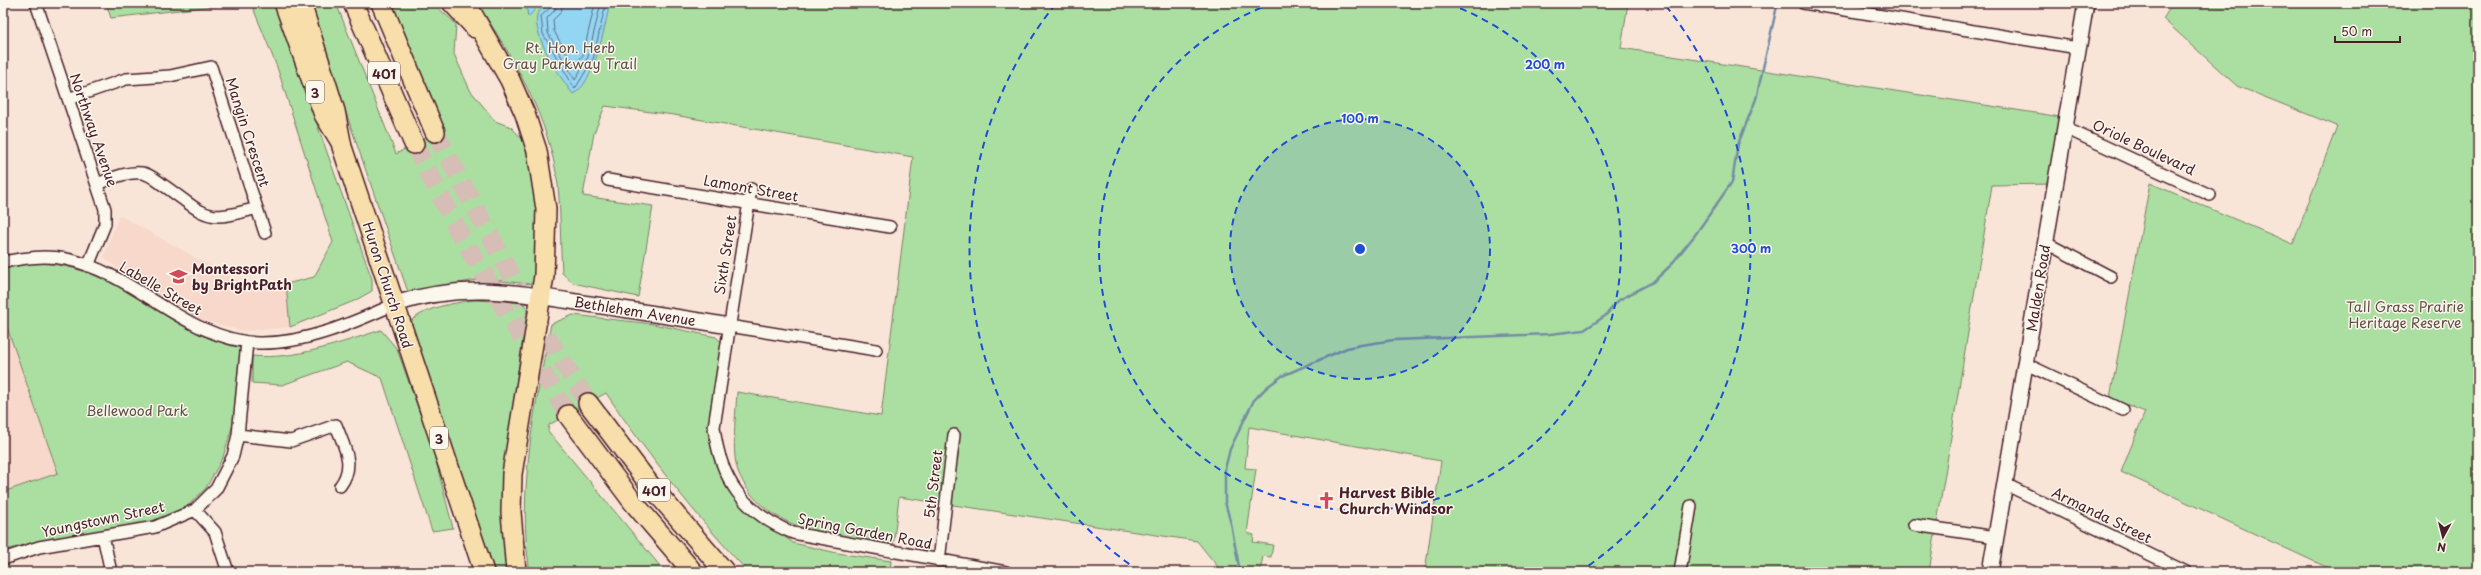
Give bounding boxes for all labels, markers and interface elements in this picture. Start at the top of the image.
scale bar [2335,18,2400,44]
text: 50 m [2341,22,2372,40]
park label: Rt. Hon. Herb Gray Parkway Trail [503,37,637,74]
text: 200 m [1525,55,1565,73]
road number: 401 [368,62,400,84]
street label: Northway Avenue [65,70,123,190]
street label: Mangin Crescent [220,75,276,190]
road number: 3 [306,81,324,103]
text: 100 m [1341,109,1379,127]
street label: Oriole Boulevard [2089,114,2199,180]
street label: Lamont Street [702,169,801,207]
street label: Sixth Street [708,213,742,296]
street label: Huron Church Road [358,219,418,351]
text: 300 m [1731,239,1771,257]
centre of rings [1353,242,1367,256]
street label: Malden Road [2021,243,2055,333]
street label: Labelle Street [116,256,207,320]
place label: Montessori by BrightPath [192,258,292,295]
school or university icon: Montessori by BrightPath [169,266,189,286]
street label: Bethlehem Avenue [573,291,698,331]
park label: Tall Grass Prairie Heritage Reserve [2346,296,2464,333]
park label: Bellewood Park [86,400,189,421]
road number: 3 [430,427,448,449]
street label: 5th Street [918,448,948,519]
road number: 401 [638,479,670,501]
place label: Harvest Bible Church Windsor [1339,482,1454,519]
street label: Armanda Street [2049,482,2156,548]
church icon: Harvest Bible Church Windsor [1316,490,1336,510]
street label: Youngstown Street [40,496,167,542]
street label: Spring Garden Road [796,508,934,554]
north arrow [2423,517,2463,557]
text: N [2436,538,2447,556]

